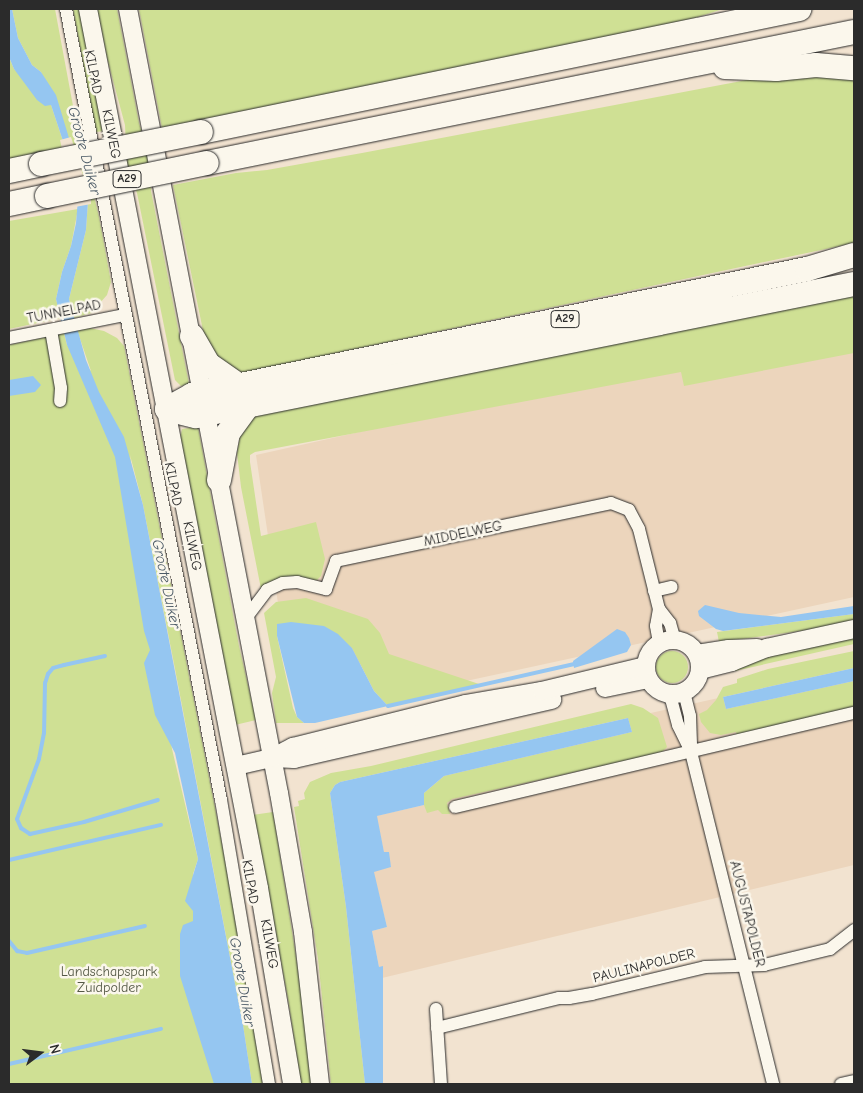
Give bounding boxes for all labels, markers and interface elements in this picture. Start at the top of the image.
street label: KILPAD [81,49,105,95]
water label: Groote Duiker [64,105,104,197]
street label: KILWEG [98,108,124,160]
road number: A29 [112,170,142,188]
street label: TUNNELPAD [26,297,102,327]
road number: A29 [550,310,580,328]
street label: KILPAD [161,461,185,507]
street label: MIDDELWEG [422,517,504,551]
street label: KILWEG [179,520,205,572]
water label: Groote Duiker [148,538,184,630]
street label: KILPAD [238,859,262,905]
street label: AUGUSTAPOLDER [726,859,768,969]
street label: KILWEG [256,918,282,970]
water label: Groote Duiker [225,936,259,1028]
street label: PAULINAPOLDER [591,945,697,987]
park label: Landschapspark Zuidpolder [61,964,157,996]
north arrow [15,1028,65,1078]
text: N [46,1042,64,1056]

